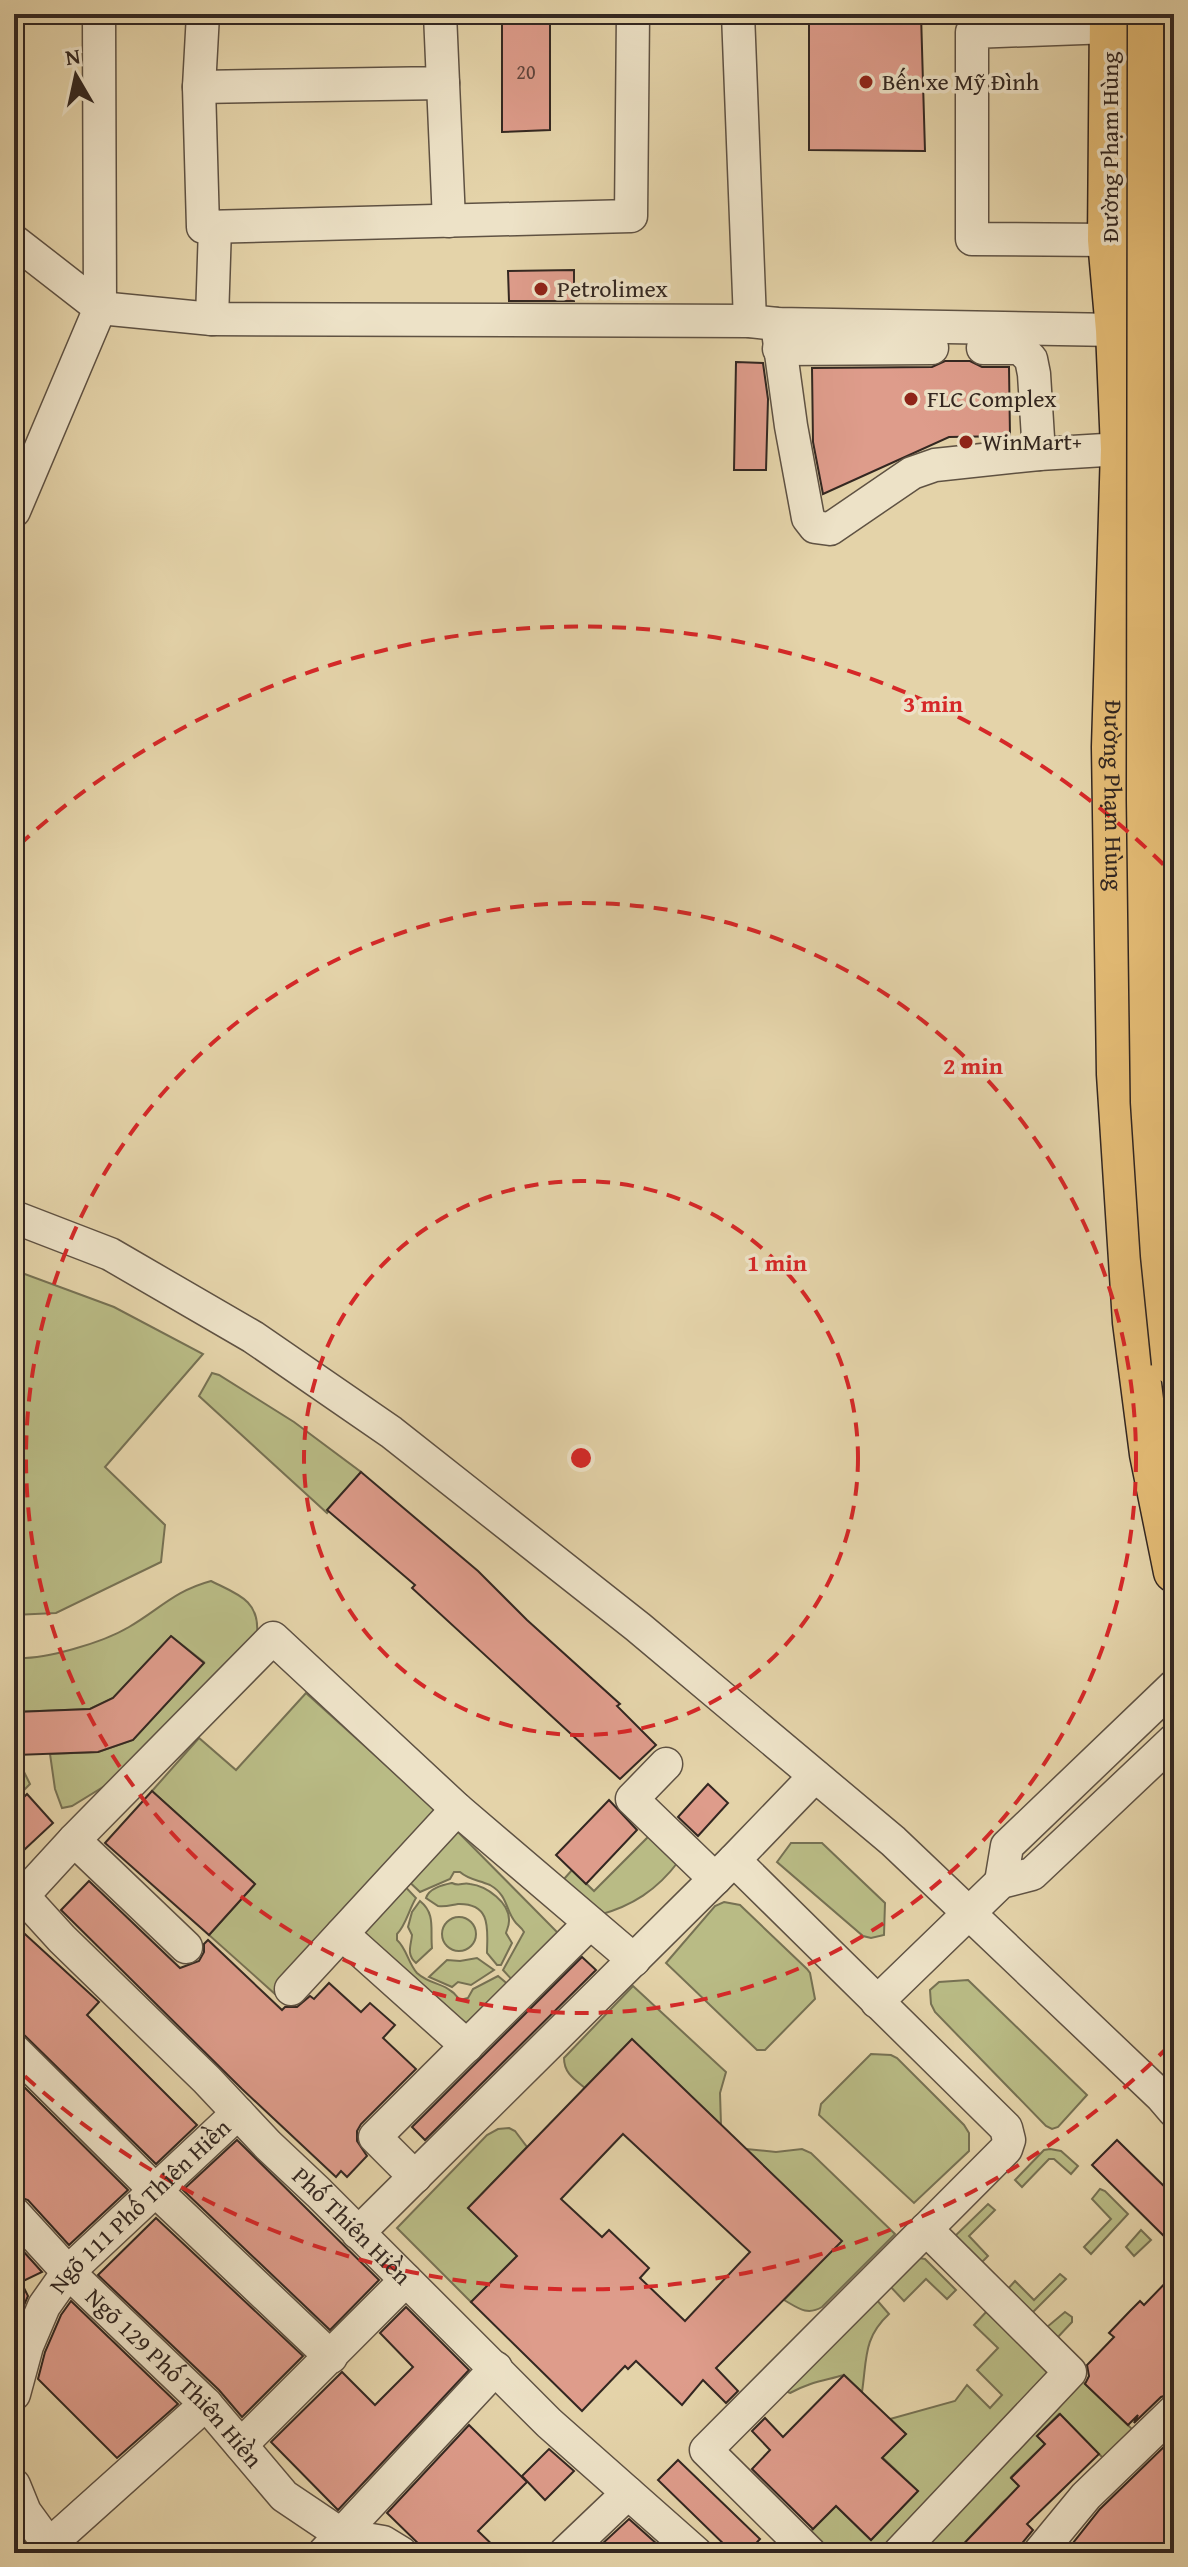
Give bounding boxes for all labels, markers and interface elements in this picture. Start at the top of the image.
north arrow [36,36,116,116]
text: N [63,39,83,73]
street label: Đường Phạm Hùng [1092,52,1127,242]
house number: 20 [516,57,536,86]
place label: Bến xe Mỹ Đình [882,64,1040,99]
marker: Bến xe Mỹ Đình [857,73,875,91]
place label: Petrolimex [557,271,668,306]
marker: Petrolimex [532,280,550,298]
place label: FLC Complex [927,381,1057,416]
marker: FLC Complex [902,390,920,408]
place label: WinMart+ [982,424,1082,459]
marker: WinMart+ [957,433,975,451]
text: 3 min [903,686,963,721]
street label: Đường Phạm Hùng [1095,699,1132,891]
text: 2 min [943,1048,1003,1083]
text: 1 min [747,1245,807,1280]
centre of rings [567,1444,595,1472]
street label: Ngõ 111 Phố Thiên Hiền [40,2110,239,2301]
street label: Phố Thiên Hiền [285,2159,420,2293]
street label: Ngõ 129 Phố Thiên Hiền [78,2280,271,2476]

